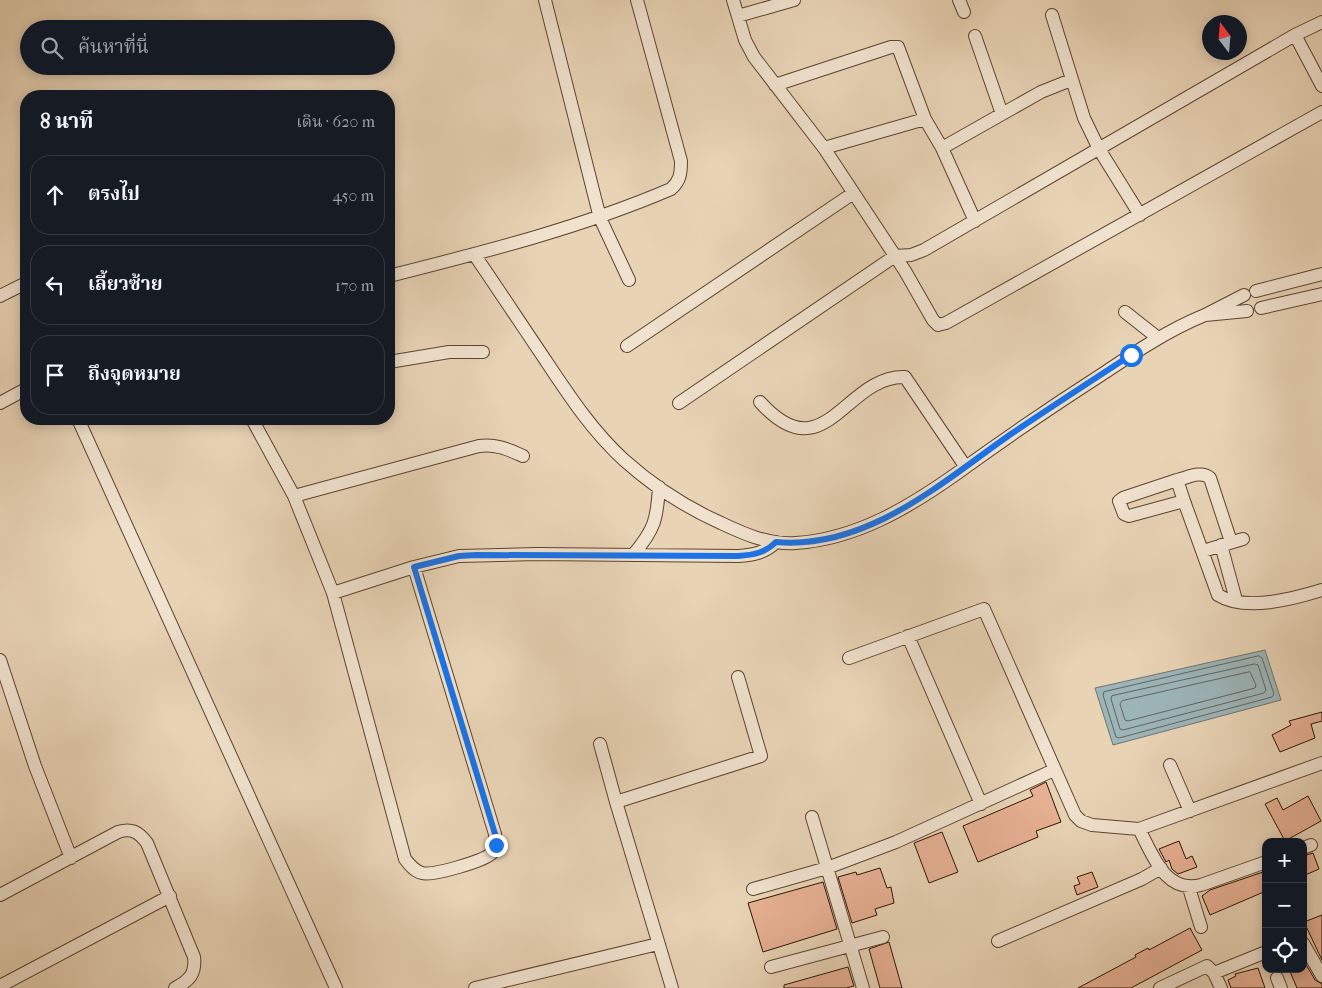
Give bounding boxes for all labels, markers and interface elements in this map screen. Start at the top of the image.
north arrow [1202,15,1247,60]
search box [20,20,395,75]
icon: search [38,34,66,62]
text: ค้นหาที่นี่ [78,36,149,58]
text: 8 นาที [40,109,93,133]
text: เดิน · 620 m [296,112,375,131]
icon: ahead [41,181,69,209]
text: ตรงไป [88,183,140,205]
text: 450 m [333,186,374,205]
icon: left [41,271,69,299]
text: เลี้ยวซ้าย [88,273,162,295]
text: 170 m [335,276,374,295]
route start [1120,344,1143,367]
icon: arrive [41,361,69,389]
text: ถึงจุดหมาย [88,363,181,385]
route end [485,834,508,857]
map controls [1262,838,1307,973]
button: + [1262,838,1307,883]
button: − [1262,883,1307,928]
button: locate [1262,928,1307,973]

